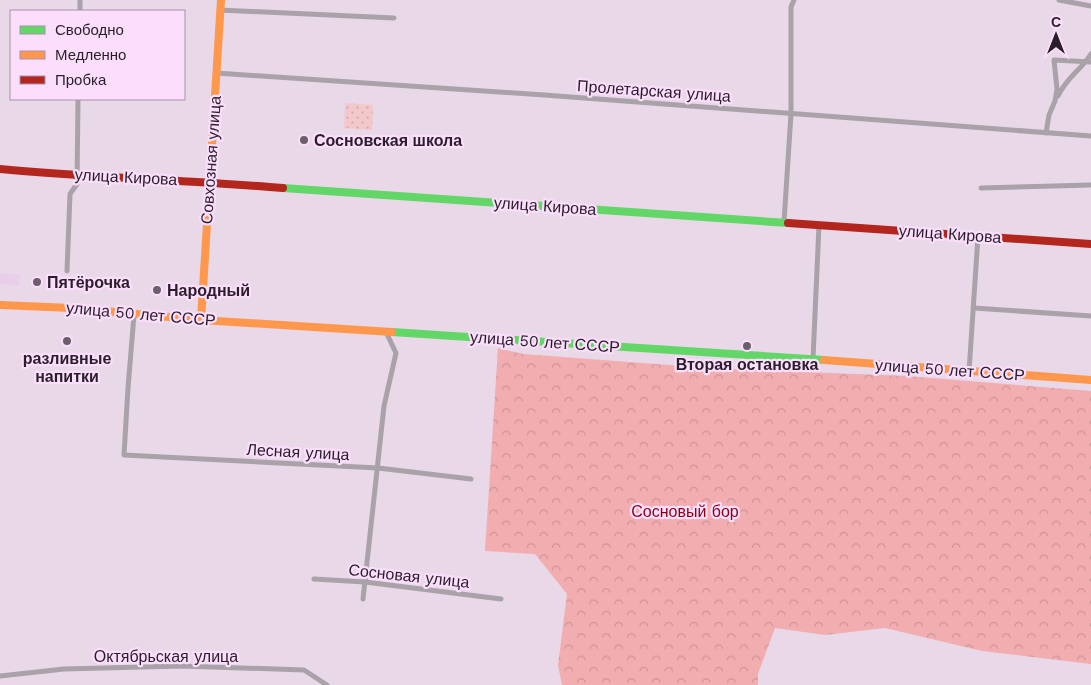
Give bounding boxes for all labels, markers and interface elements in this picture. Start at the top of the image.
legend [10,10,185,100]
north arrow [1031,10,1081,60]
text: С [1051,14,1061,30]
text: Свободно [55,21,124,39]
text: Медленно [55,46,126,64]
text: Пробка [55,71,107,89]
street label: Пролетарская улица [577,76,732,106]
street label: Совхозная улица [197,95,225,225]
place label: Сосновская школа [314,131,462,150]
marker: Сосновская школа [298,134,310,146]
street label: улица Кирова [74,165,178,189]
street label: улица Кирова [493,193,597,219]
street label: улица Кирова [898,221,1002,247]
place label: Пятёрочка [47,273,130,292]
marker: Пятёрочка [31,276,43,288]
place label: Народный [167,281,250,300]
marker: Народный [151,284,163,296]
street label: улица 50 лет СССР [65,298,217,330]
street label: улица 50 лет СССР [470,327,620,357]
marker: разливные напитки [61,335,73,347]
marker: Вторая остановка [741,340,753,352]
place label: разливные напитки [23,349,111,386]
place label: Вторая остановка [676,355,818,374]
street label: улица 50 лет СССР [875,355,1025,385]
street label: Лесная улица [246,440,350,464]
park label: Сосновый бор [631,502,739,521]
street label: Сосновая улица [348,560,471,592]
street label: Октябрьская улица [94,647,238,666]

